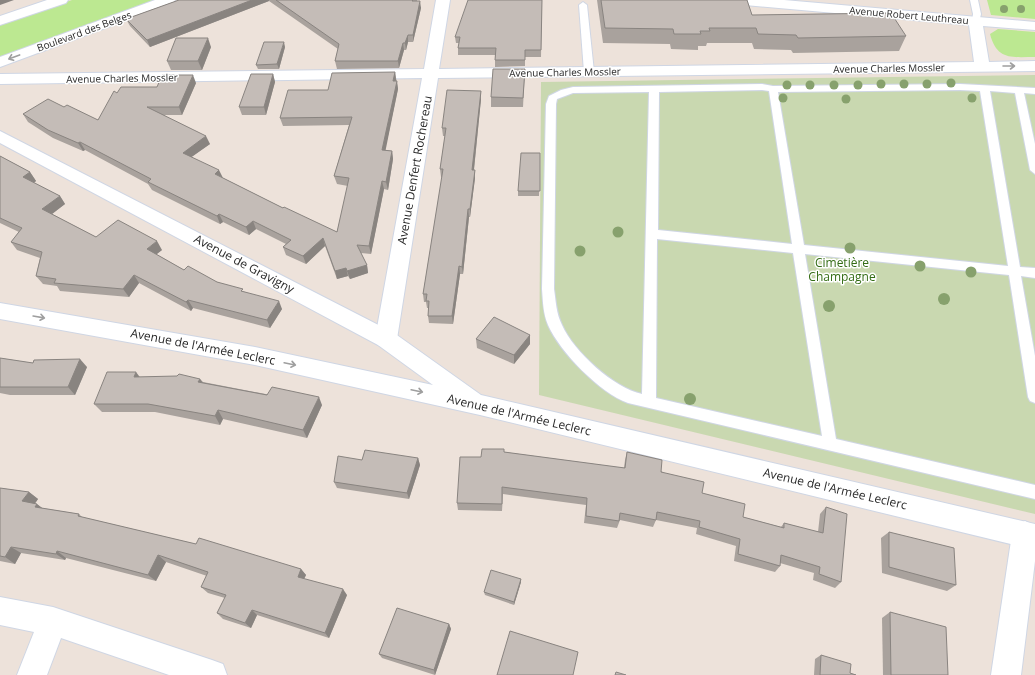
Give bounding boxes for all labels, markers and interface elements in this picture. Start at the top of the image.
street label: Avenue Robert Leuthreau [849,3,969,27]
street label: Boulevard des Belges [35,7,133,55]
one-way arrow [7,54,20,61]
street label: Avenue Charles Mossler [833,60,945,76]
one-way arrow [1002,62,1015,70]
street label: Avenue Charles Mossler [509,64,621,80]
street label: Avenue Charles Mossler [66,70,178,86]
street label: Avenue Denfert Rochereau [393,94,436,246]
street label: Avenue de Gravigny [191,230,298,298]
park label: Cimetière Champagne [808,254,876,285]
one-way arrow [32,313,45,321]
street label: Avenue de l'Armée Leclerc [129,324,277,369]
one-way arrow [283,360,296,368]
one-way arrow [410,388,423,396]
street label: Avenue de l'Armée Leclerc [446,390,593,439]
street label: Avenue de l'Armée Leclerc [762,464,909,513]

